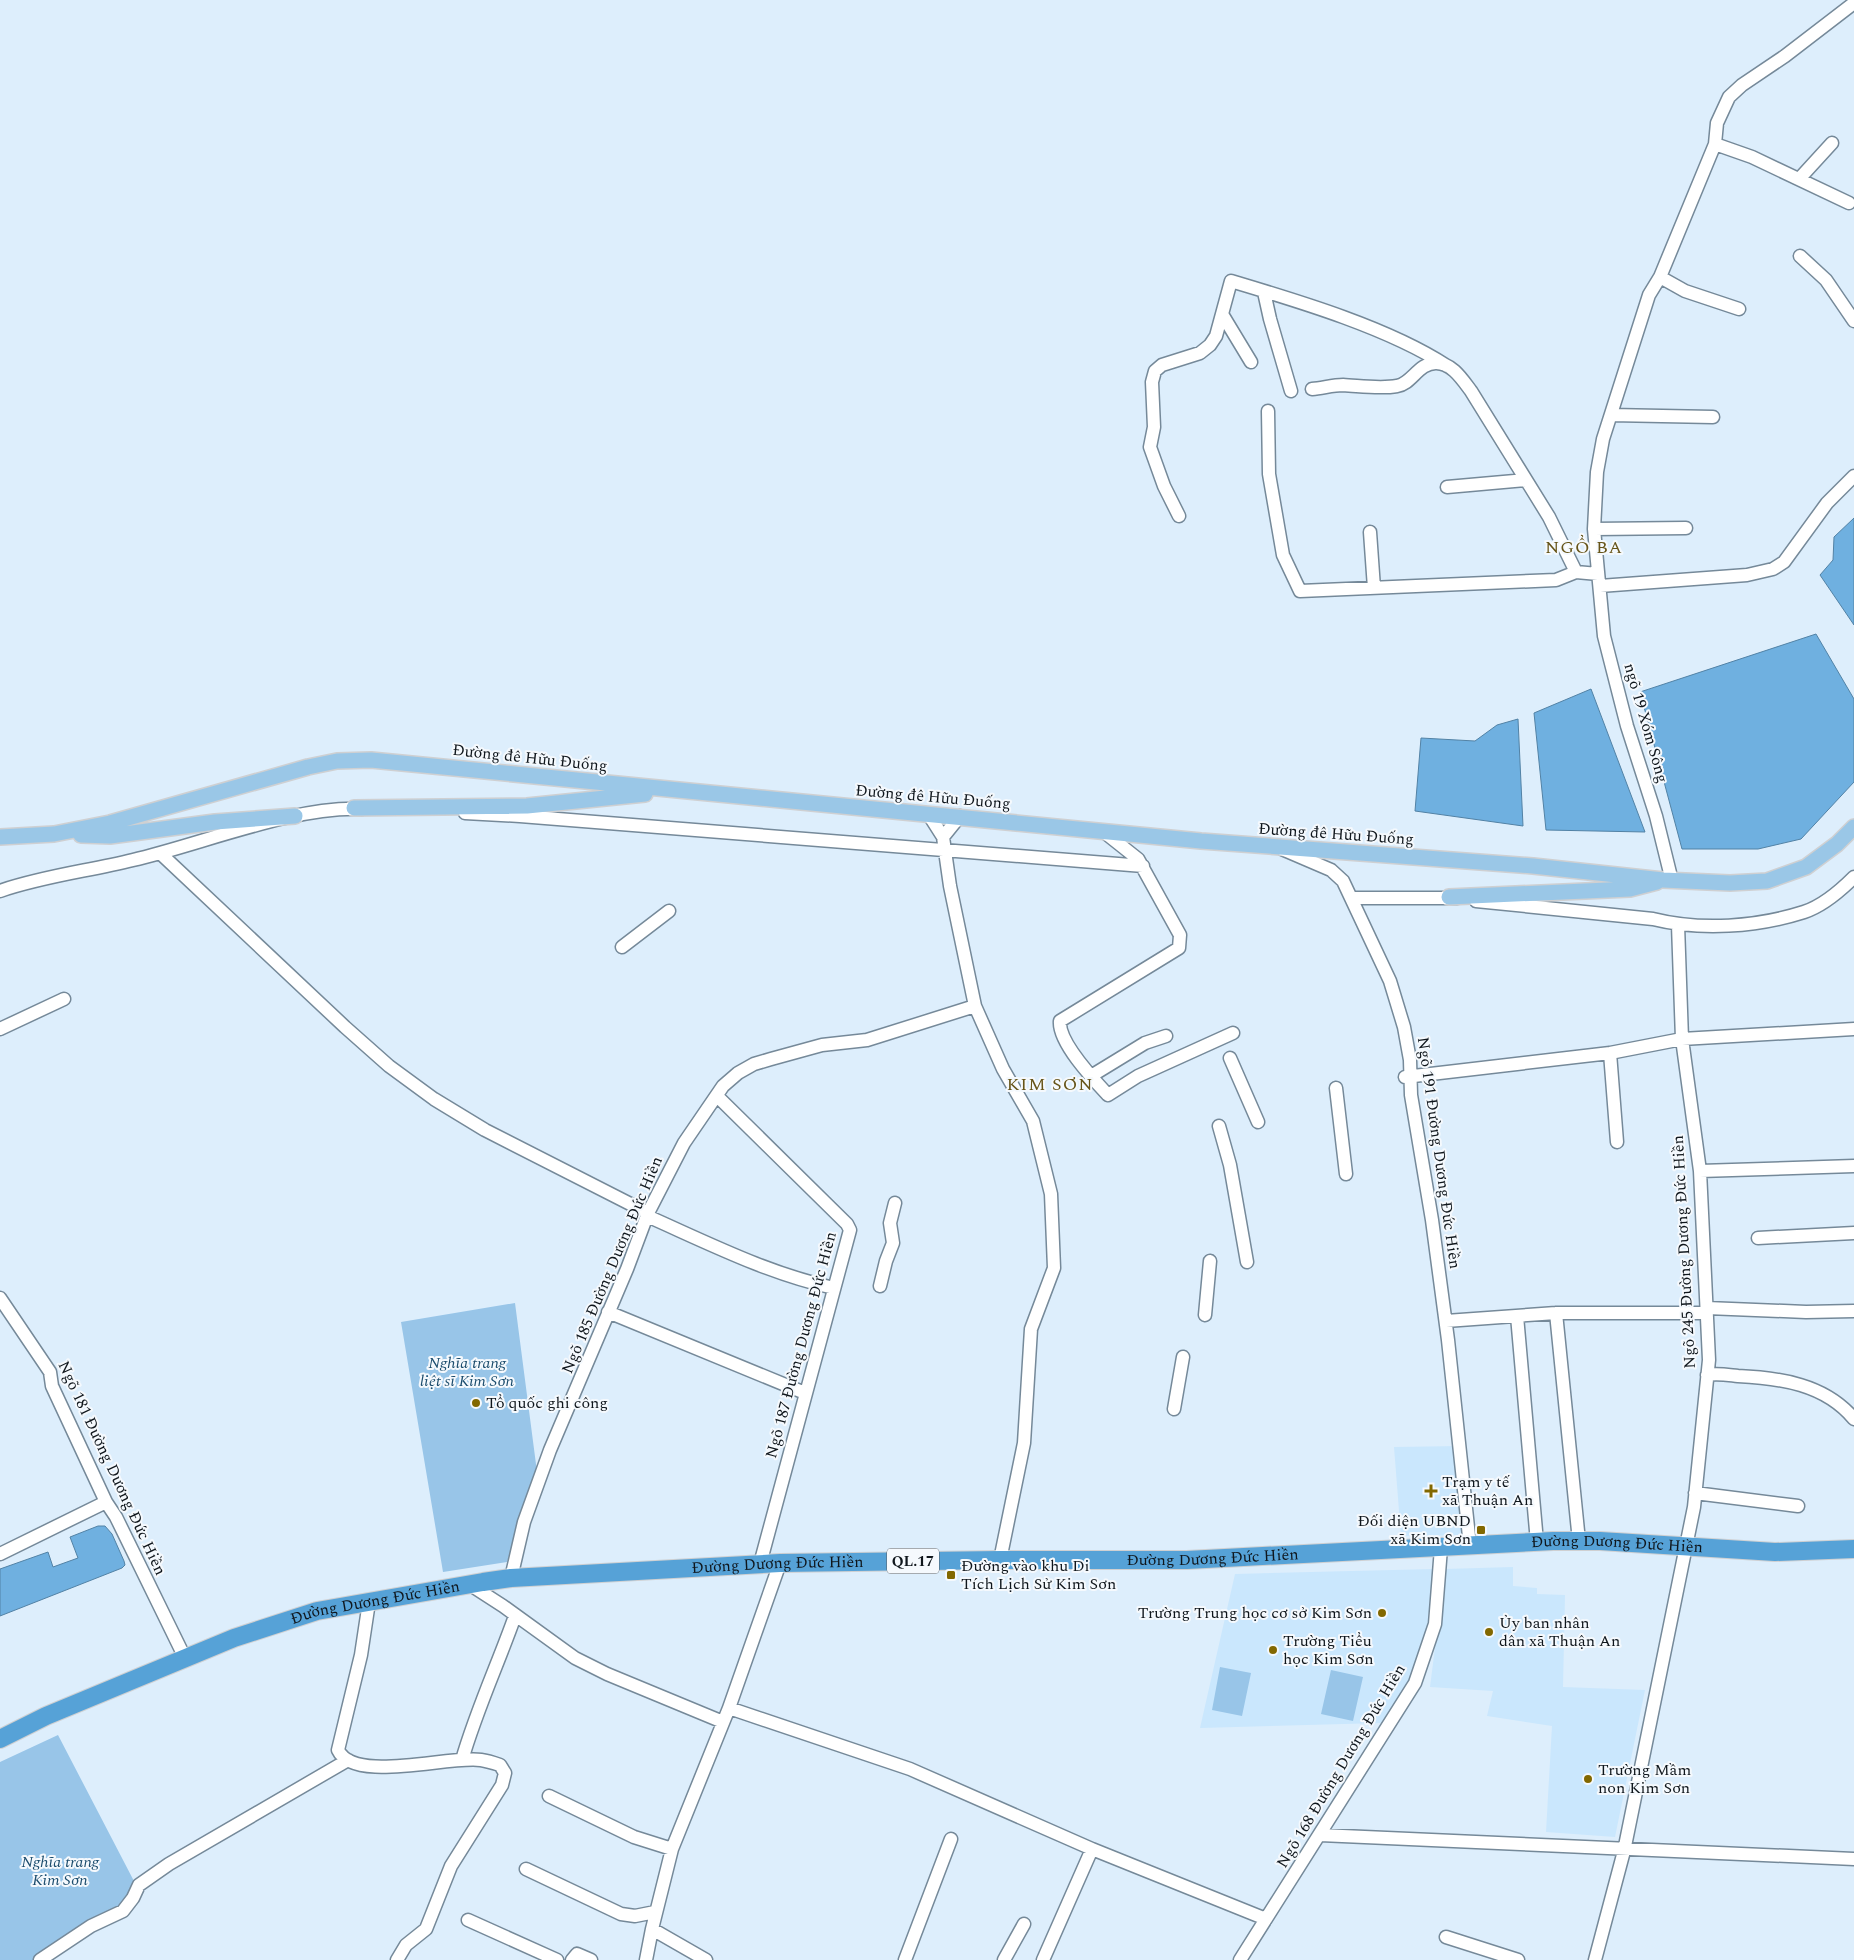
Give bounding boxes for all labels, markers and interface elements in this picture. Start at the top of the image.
district label: NGỔ BA [1545,534,1623,561]
street label: ngõ 19 Xóm Sông [1617,660,1675,786]
street label: Đường đê Hữu Đuống [451,738,609,778]
street label: Đường đê Hữu Đuống [854,778,1012,816]
street label: Đường đê Hữu Đuống [1257,817,1415,851]
street label: Ngõ 191 Đường Dương Đức Hiền [1411,1035,1467,1271]
district label: KIM SƠN [1006,1071,1094,1098]
street label: Ngõ 245 Đường Dương Đức Hiền [1666,1135,1702,1369]
street label: Ngõ 185 Đường Dương Đức Hiền [555,1153,669,1377]
street label: Ngõ 187 Đường Dương Đức Hiền [759,1229,843,1461]
park label: Nghĩa trang liệt sĩ Kim Sơn [420,1351,515,1393]
street label: Ngõ 181 Đường Dương Đức Hiền [52,1357,172,1579]
place label: Tổ quốc ghi công [486,1391,608,1415]
marker: Tổ quốc ghi công [470,1397,482,1409]
place label: Trạm y tế xã Thuận An [1442,1470,1533,1512]
marker: Trạm y tế xã Thuận An [1424,1484,1438,1498]
place label: Đối diện UBND xã Kim Sơn [1357,1509,1471,1551]
marker: Đối diện UBND xã Kim Sơn [1475,1524,1487,1536]
street label: Đường Dương Đức Hiền [1530,1529,1704,1559]
street label: Đường Dương Đức Hiền [1126,1542,1299,1572]
road number: QL.17 [887,1548,939,1574]
street label: Đường Dương Đức Hiền [691,1550,864,1580]
place label: Đường vào khu Di Tích Lịch Sử Kim Sơn [961,1554,1116,1596]
marker: Đường vào khu Di Tích Lịch Sử Kim Sơn [945,1569,957,1581]
street label: Đường Dương Đức Hiền [287,1574,462,1631]
place label: Trường Trung học cơ sở Kim Sơn [1138,1601,1372,1625]
marker: Trường Trung học cơ sở Kim Sơn [1376,1607,1388,1619]
place label: Ủy ban nhân dân xã Thuận An [1499,1611,1620,1653]
marker: Ủy ban nhân dân xã Thuận An [1483,1626,1495,1638]
place label: Trường Tiểu học Kim Sơn [1283,1629,1374,1671]
marker: Trường Tiểu học Kim Sơn [1267,1644,1279,1656]
street label: Ngõ 168 Đường Dương Đức Hiền [1270,1660,1412,1872]
place label: Trường Mầm non Kim Sơn [1598,1758,1691,1800]
marker: Trường Mầm non Kim Sơn [1582,1773,1594,1785]
park label: Nghĩa trang Kim Sơn [21,1850,100,1892]

